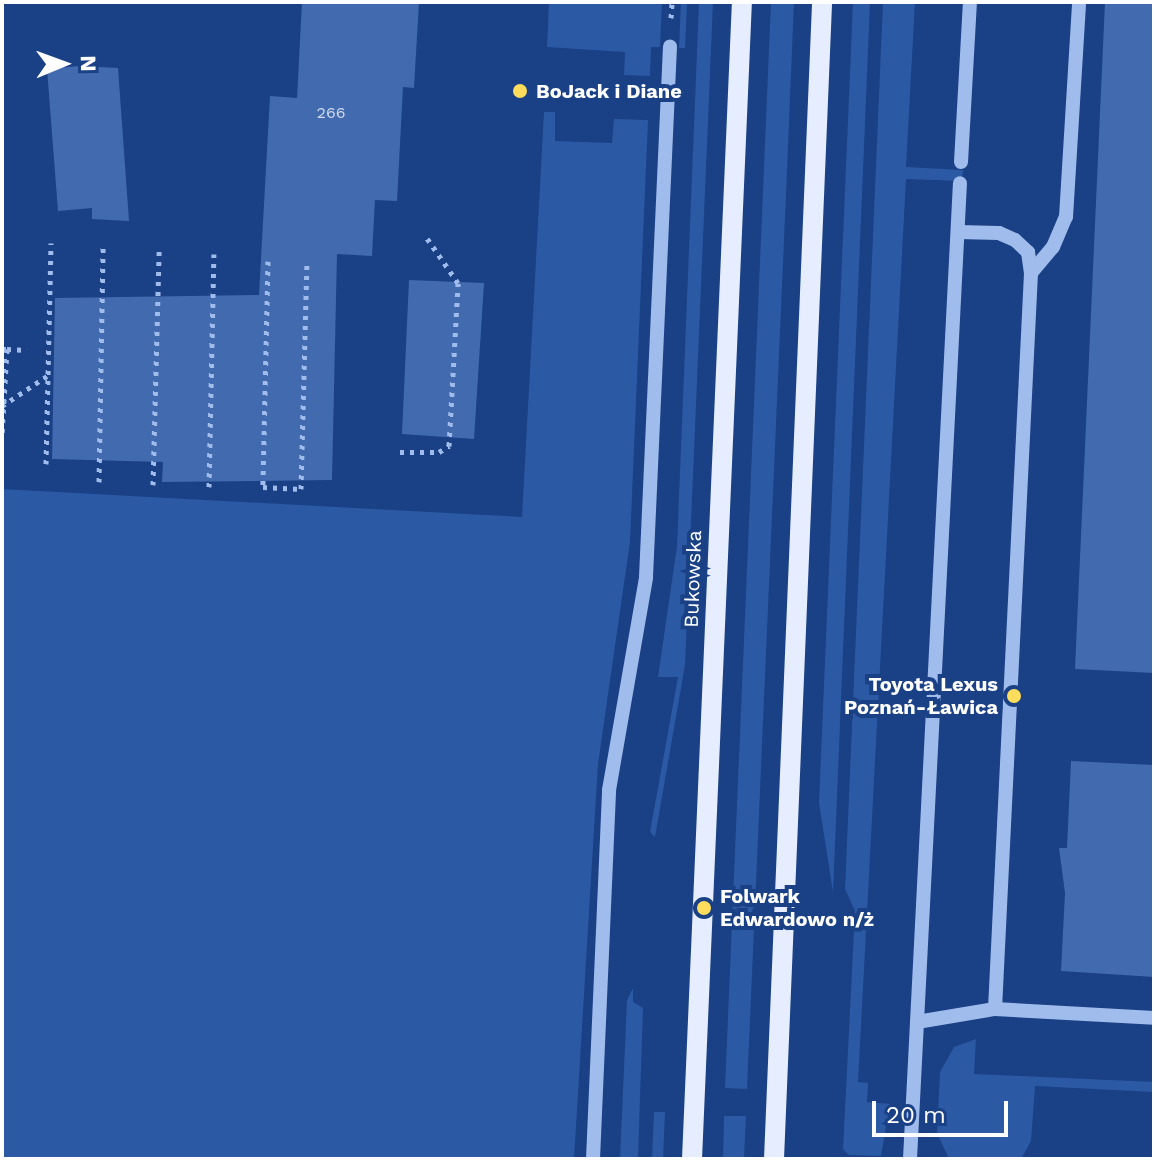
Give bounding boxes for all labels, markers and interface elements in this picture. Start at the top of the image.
north arrow [24,24,104,104]
text: N [76,55,101,72]
place label: BoJack i Diane [536,79,682,103]
marker: BoJack i Diane [511,82,529,100]
house number: 266 [317,103,345,123]
street label: Bukowska [679,530,707,628]
place label: Toyota Lexus Poznań-Ławica [844,672,998,719]
marker: Toyota Lexus Poznań-Ławica [1005,687,1023,705]
place label: Folwark Edwardowo n/ż [720,884,874,931]
marker: Folwark Edwardowo n/ż [695,899,713,917]
scale bar [876,1085,1012,1135]
text: 20 m [886,1101,946,1129]

